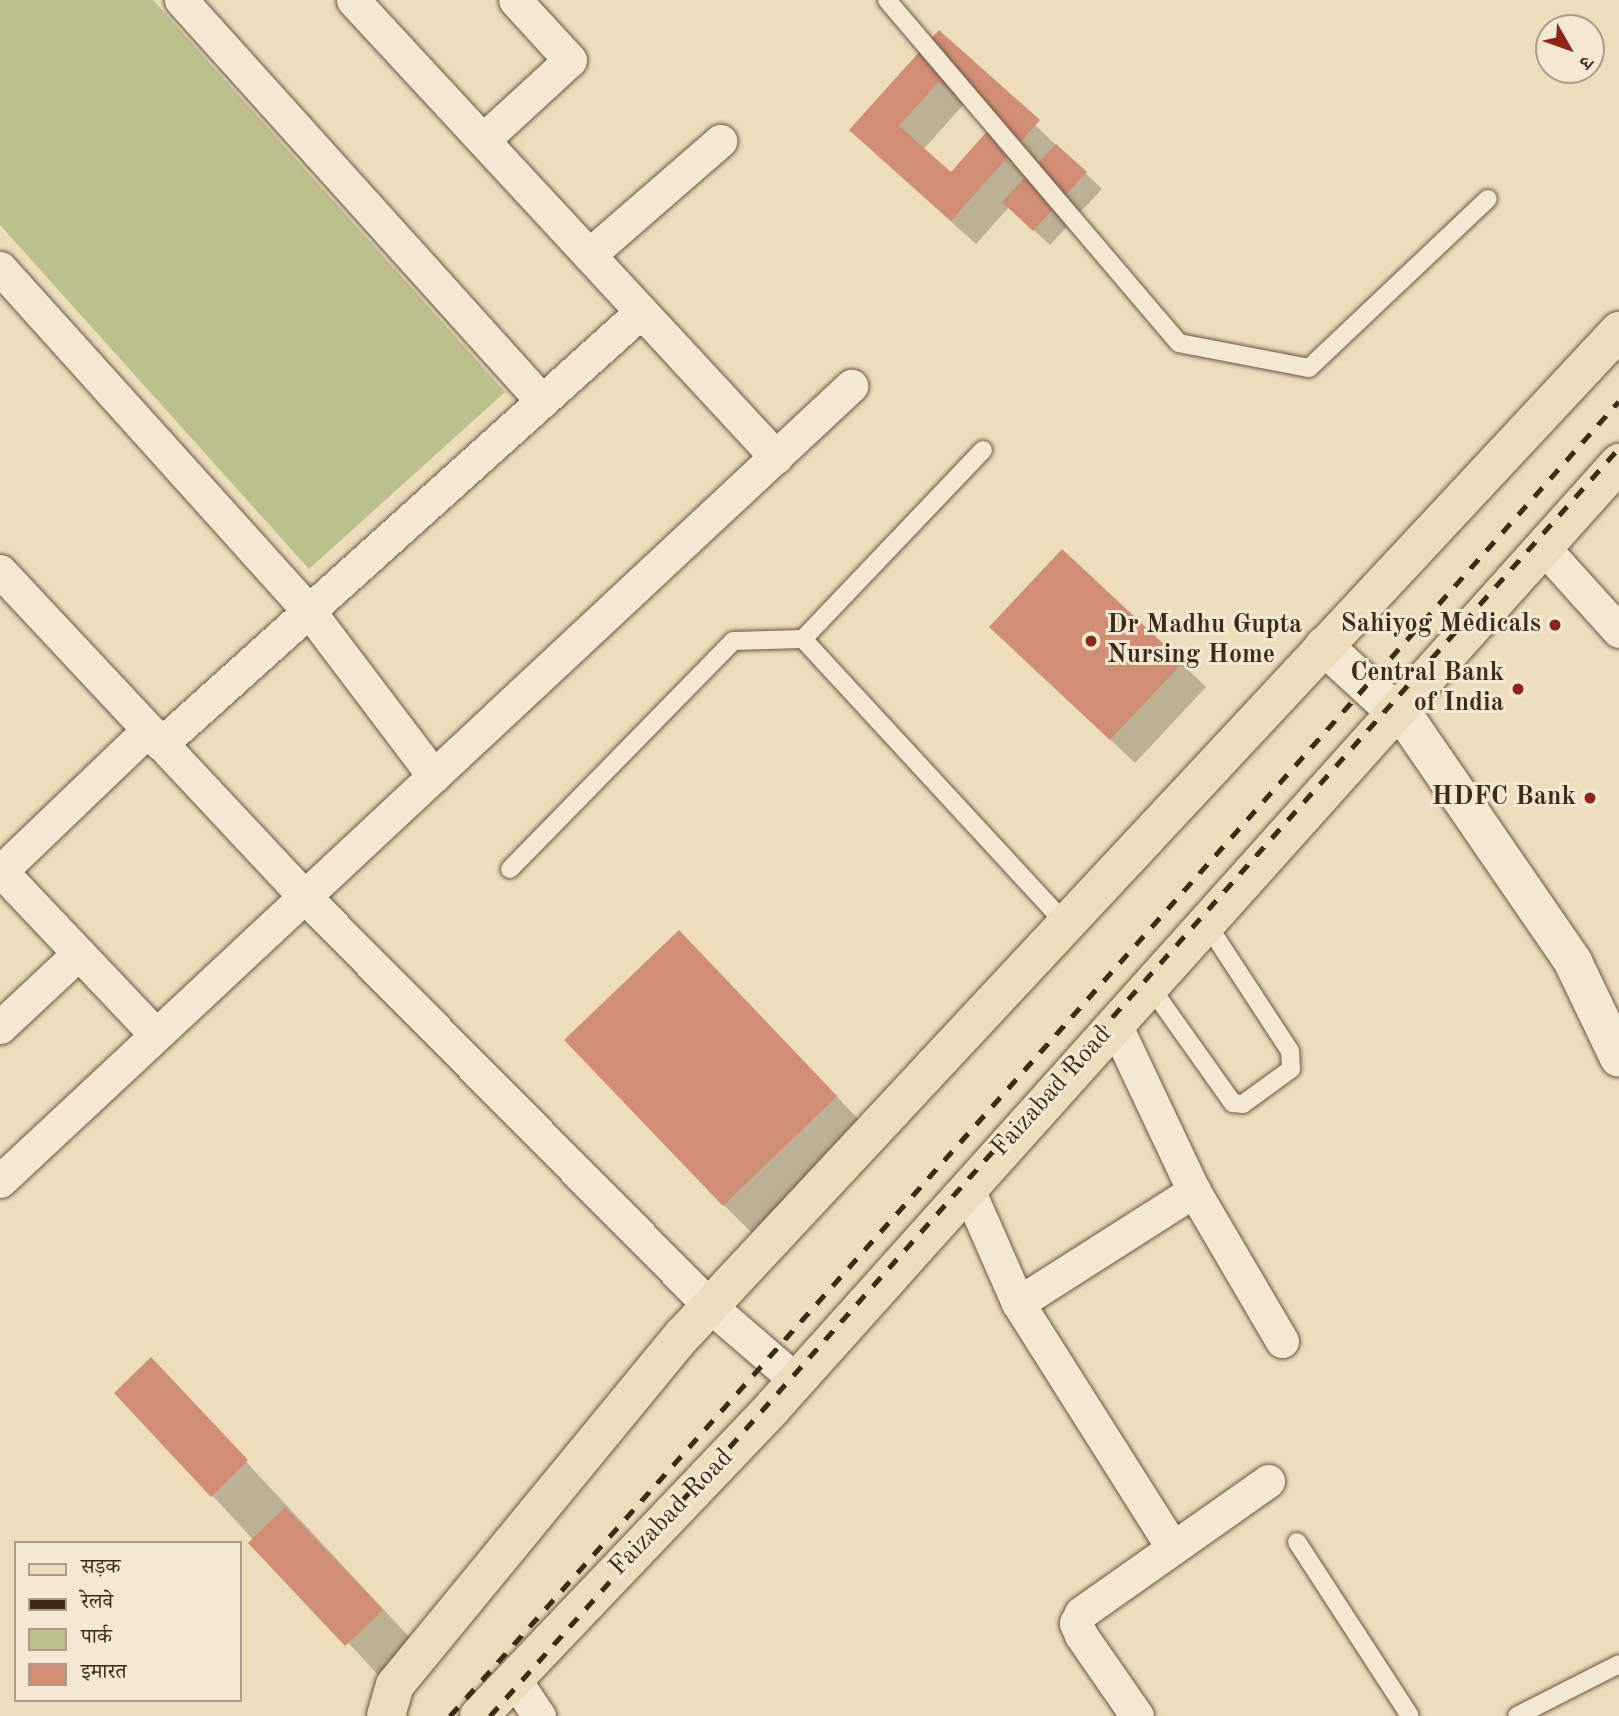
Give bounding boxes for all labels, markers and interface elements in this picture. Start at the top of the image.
north arrow [1535,14,1605,84]
text: उ [1575,52,1595,71]
place label: Sahiyog Medicals [1341,609,1541,641]
place label: Dr Madhu Gupta Nursing Home [1107,610,1302,672]
marker: Sahiyog Medicals [1547,617,1563,633]
marker: Dr Madhu Gupta Nursing Home [1081,631,1101,651]
place label: Central Bank of India [1350,658,1504,720]
marker: Central Bank of India [1510,681,1526,697]
place label: HDFC Bank [1432,782,1576,814]
marker: HDFC Bank [1582,790,1598,806]
street label: Faizabad Road [985,1020,1119,1164]
street label: Faizabad Road [603,1443,741,1583]
legend [14,1541,242,1702]
text: सड़क [81,1557,120,1578]
text: रेलवे [81,1592,113,1613]
text: पार्क [81,1627,112,1648]
text: इमारत [81,1662,127,1683]

